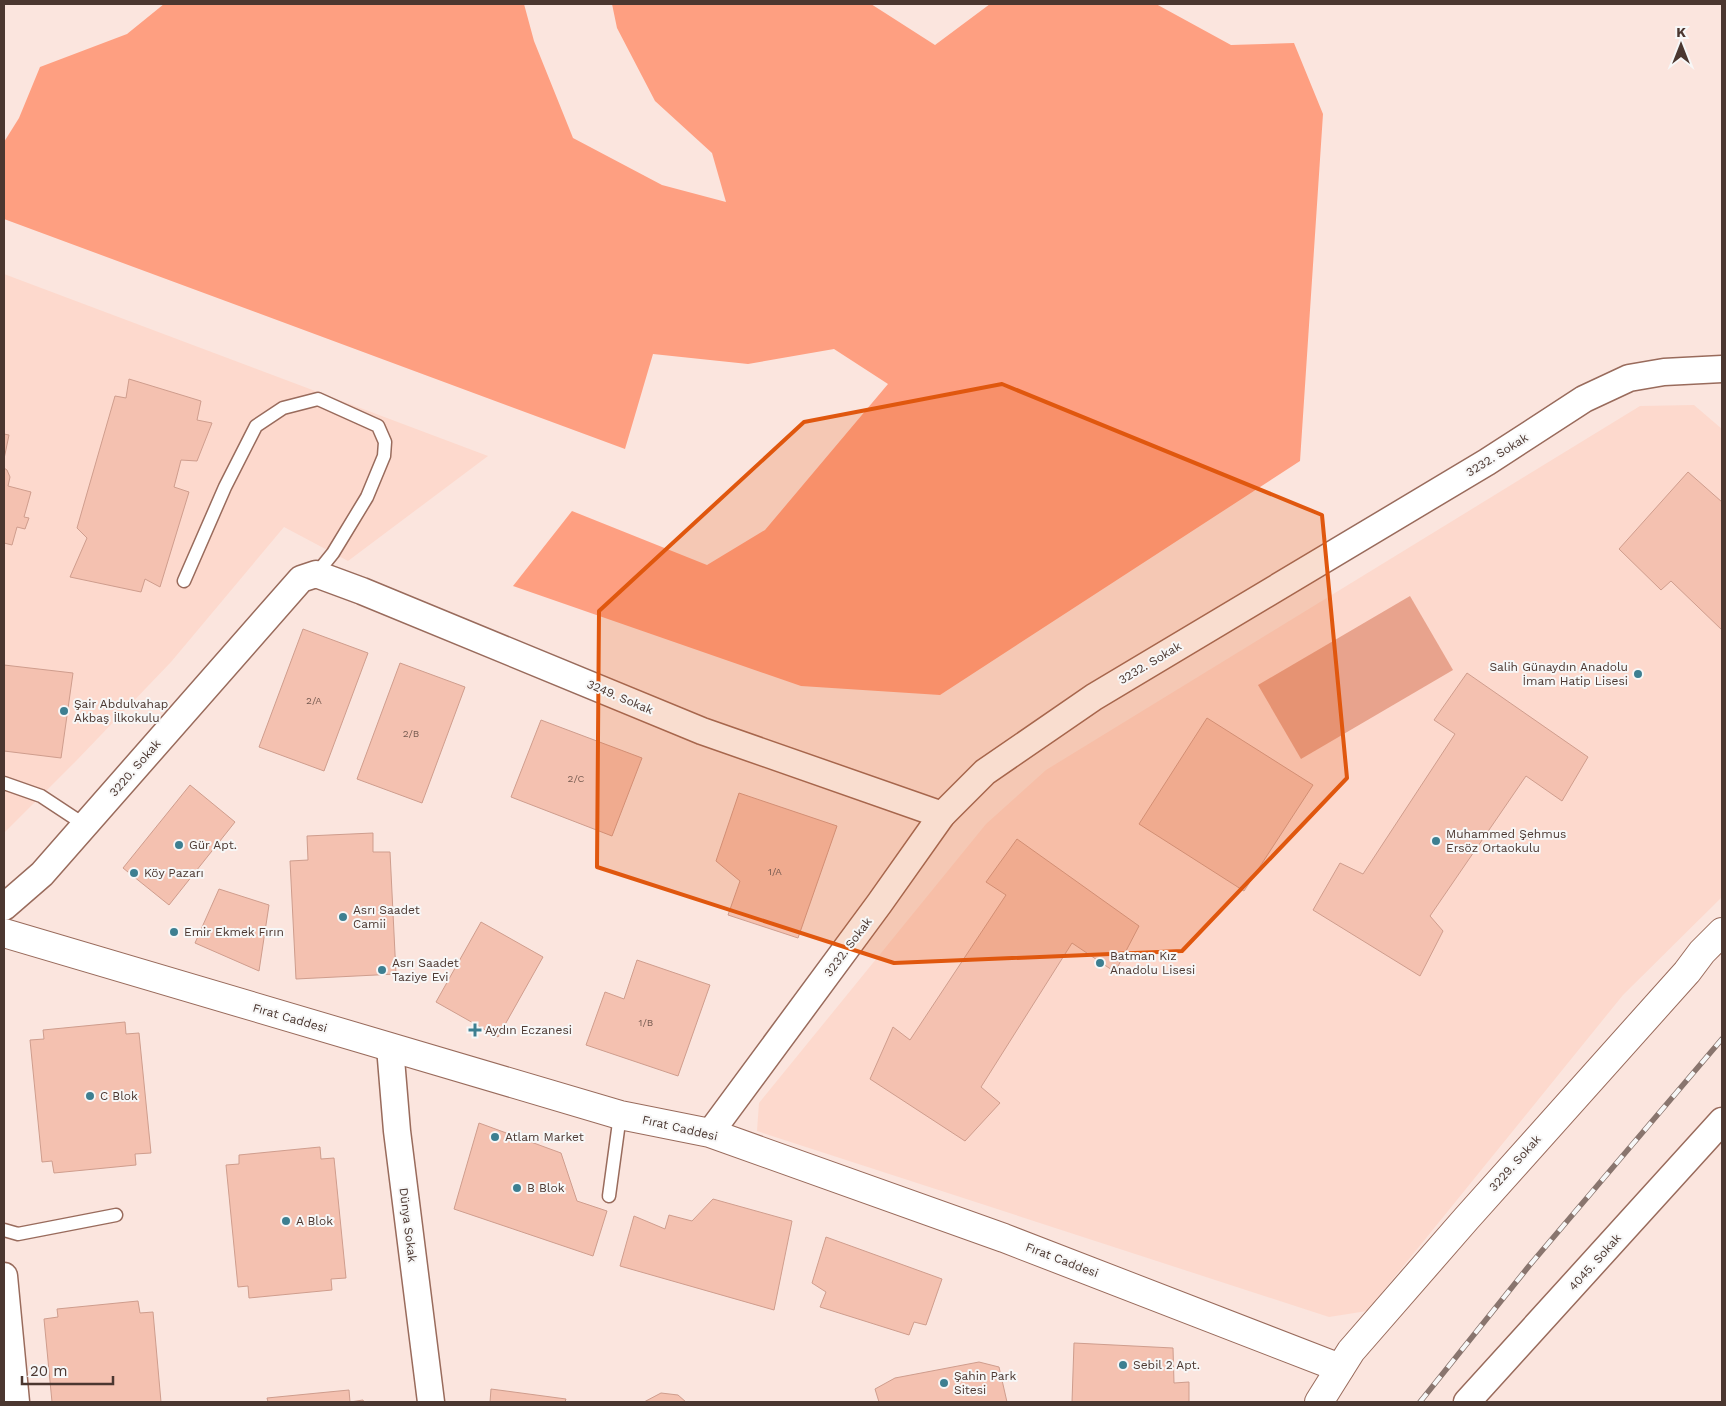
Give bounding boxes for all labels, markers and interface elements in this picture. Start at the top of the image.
north arrow [1656,20,1706,70]
text: K [1676,24,1686,40]
street label: 3232. Sokak [1463,430,1531,480]
street label: 3232. Sokak [1116,639,1184,687]
place label: Salih Günaydın Anadolu İmam Hatip Lisesi [1489,660,1628,688]
marker: Salih Günaydın Anadolu İmam Hatip Lisesi [1632,668,1644,680]
street label: 3249. Sokak [585,677,655,717]
house number: 2/A [306,695,322,706]
place label: Şair Abdulvahap Akbaş İlkokulu [74,697,168,725]
marker: Şair Abdulvahap Akbaş İlkokulu [58,705,70,717]
house number: 2/B [403,728,419,739]
street label: 3220. Sokak [107,737,164,799]
house number: 2/C [568,773,585,784]
place label: Muhammed Şehmus Ersöz Ortaokulu [1446,827,1566,855]
marker: Muhammed Şehmus Ersöz Ortaokulu [1430,835,1442,847]
place label: Gür Apt. [189,838,237,852]
marker: Gür Apt. [173,839,185,851]
place label: Köy Pazarı [144,866,204,880]
house number: 1/A [768,866,782,877]
marker: Köy Pazarı [128,867,140,879]
place label: Asrı Saadet Camii [353,903,420,931]
marker: Asrı Saadet Camii [337,911,349,923]
street label: 3232. Sokak [821,915,875,979]
place label: Emir Ekmek Fırın [184,925,284,939]
marker: Emir Ekmek Fırın [168,926,180,938]
place label: Batman Kız Anadolu Lisesi [1110,949,1195,977]
place label: Asrı Saadet Taziye Evi [392,956,459,984]
marker: Batman Kız Anadolu Lisesi [1094,957,1106,969]
marker: Asrı Saadet Taziye Evi [376,964,388,976]
street label: Fırat Caddesi [251,1001,329,1035]
house number: 1/B [639,1017,653,1028]
place label: Aydın Eczanesi [485,1023,572,1037]
marker: Aydın Eczanesi [469,1024,481,1036]
place label: C Blok [100,1089,138,1103]
marker: C Blok [84,1090,96,1102]
street label: Fırat Caddesi [641,1113,719,1143]
place label: Atlam Market [505,1130,584,1144]
marker: Atlam Market [489,1131,501,1143]
street label: 3229. Sokak [1486,1132,1544,1194]
place label: B Blok [527,1181,565,1195]
marker: B Blok [511,1182,523,1194]
street label: Dünya Sokak [396,1187,420,1263]
place label: A Blok [296,1214,333,1228]
marker: A Blok [280,1215,292,1227]
street label: 4045. Sokak [1566,1231,1624,1293]
street label: Fırat Caddesi [1024,1240,1100,1280]
scale bar [22,1354,114,1386]
place label: Sebil 2 Apt. [1133,1358,1200,1372]
marker: Sebil 2 Apt. [1117,1359,1129,1371]
text: 20 m [30,1362,68,1380]
place label: Şahin Park Sitesi [954,1369,1017,1397]
marker: Şahin Park Sitesi [938,1377,950,1389]

